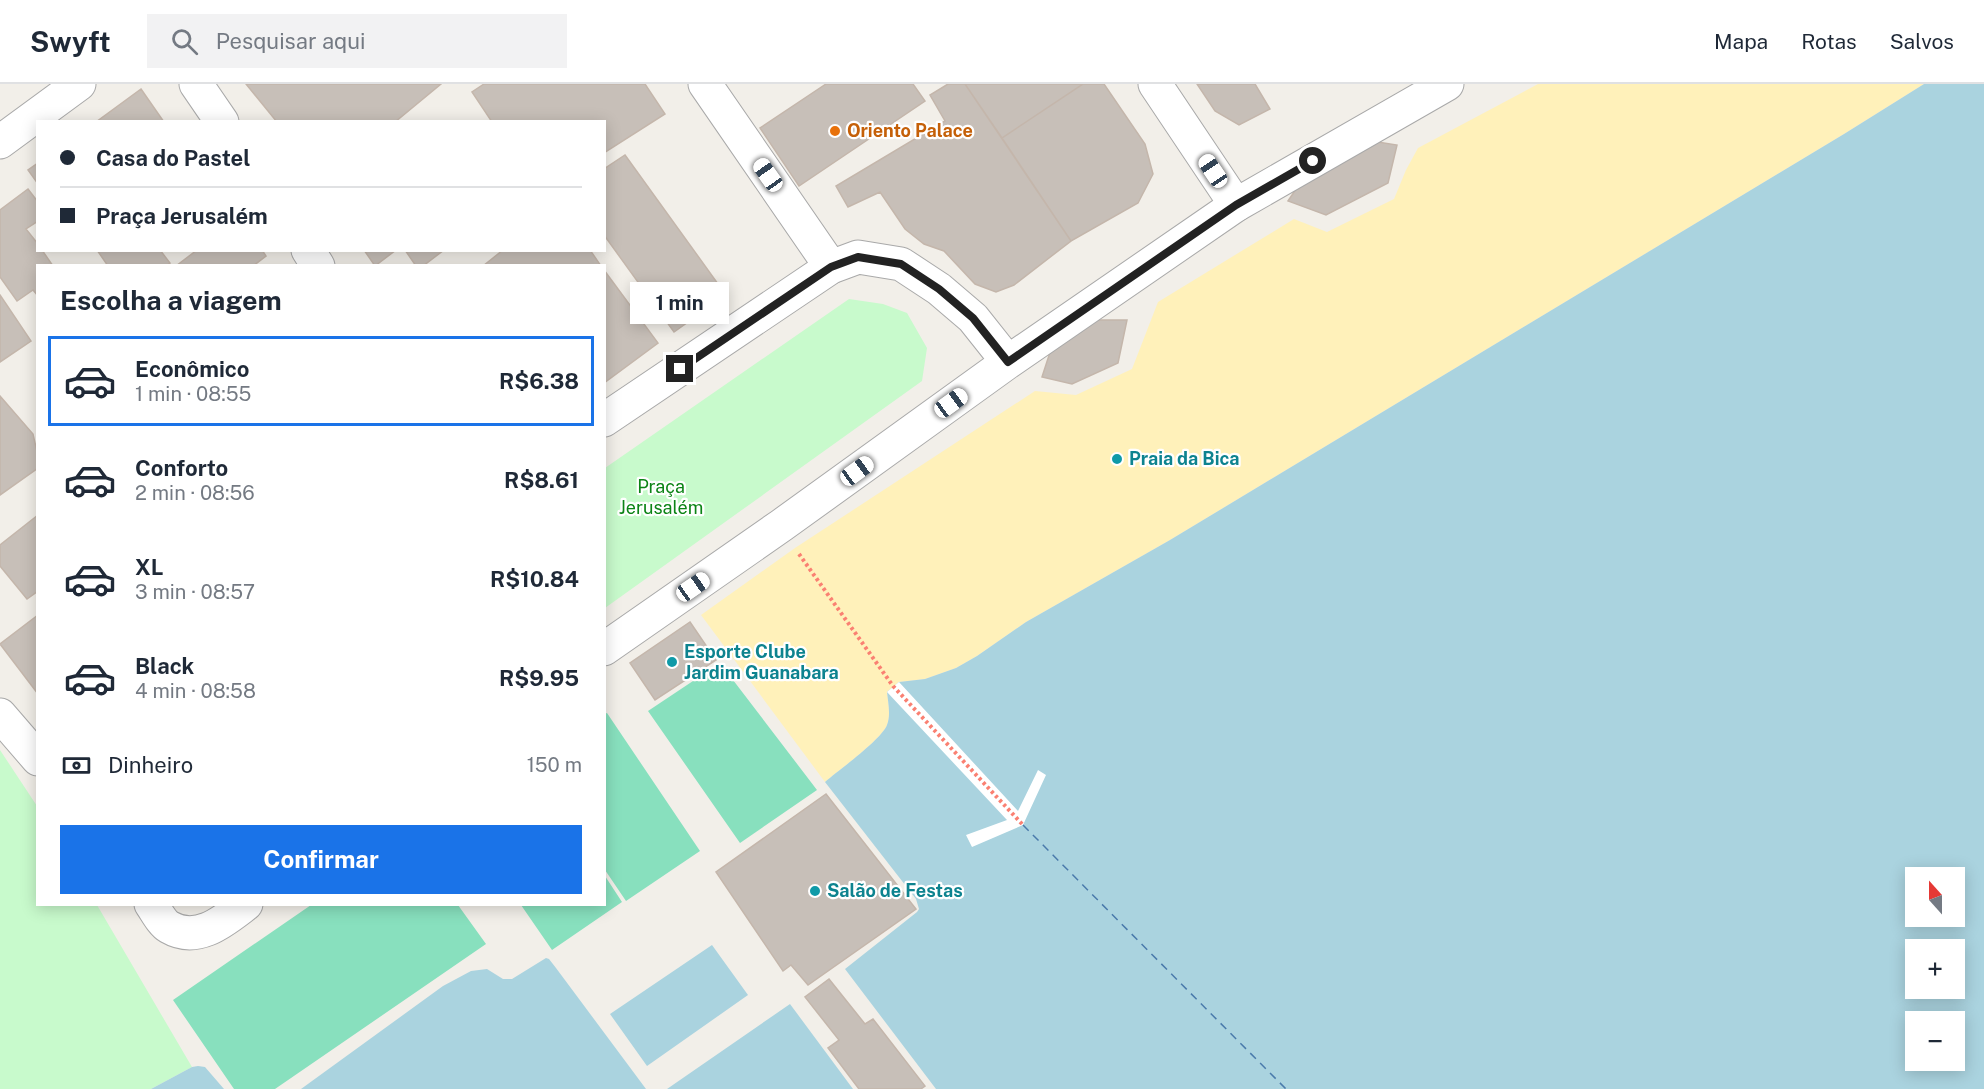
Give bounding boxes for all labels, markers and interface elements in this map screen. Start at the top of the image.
search box [147,14,567,68]
text: Swyft [30,25,111,58]
icon: search [168,25,201,58]
text: Pesquisar aqui [216,28,366,54]
text: Mapa [1714,29,1768,54]
text: Rotas [1801,29,1857,54]
text: Salvos [1890,29,1954,54]
place label: Oriento Palace [847,120,973,141]
marker: Oriento Palace [828,124,842,138]
text: Casa do Pastel [96,145,250,171]
route start [1299,147,1326,174]
car [1195,151,1231,191]
car [750,155,786,195]
text: Praça Jerusalém [96,203,268,229]
callout: 1 min [630,282,730,324]
text: Escolha a viagem [60,284,282,316]
text: 1 min [655,291,704,315]
icon: car [63,354,117,408]
route end [666,355,693,382]
text: Econômico [135,356,250,382]
text: R$6.38 [499,368,579,394]
text: 1 min · 08:55 [135,382,251,406]
car [931,385,971,421]
place label: Praia da Bica [1129,448,1239,469]
marker: Praia da Bica [1110,452,1124,466]
icon: car [63,453,117,507]
car [837,453,877,489]
text: Conforto [135,455,228,481]
text: R$8.61 [504,467,579,493]
park label: Praça Jerusalém [619,476,703,518]
text: 2 min · 08:56 [135,481,255,505]
icon: car [63,552,117,606]
text: XL [135,554,163,580]
text: R$10.84 [490,566,579,592]
car [673,569,713,605]
text: 3 min · 08:57 [135,580,255,604]
place label: Esporte Clube Jardim Guanabara [684,641,839,683]
icon: car [63,651,117,705]
text: Black [135,653,194,679]
marker: Esporte Clube Jardim Guanabara [665,655,679,669]
text: R$9.95 [499,665,579,691]
text: 4 min · 08:58 [135,679,256,703]
icon: cash [60,749,93,782]
text: Dinheiro [108,752,193,778]
text: 150 m [527,753,582,777]
button: Confirmar [60,825,582,894]
north arrow [1905,867,1965,927]
map controls [1905,867,1965,1071]
place label: Salão de Festas [827,880,963,901]
marker: Salão de Festas [808,884,822,898]
button: + [1905,939,1965,999]
button: − [1905,1011,1965,1071]

